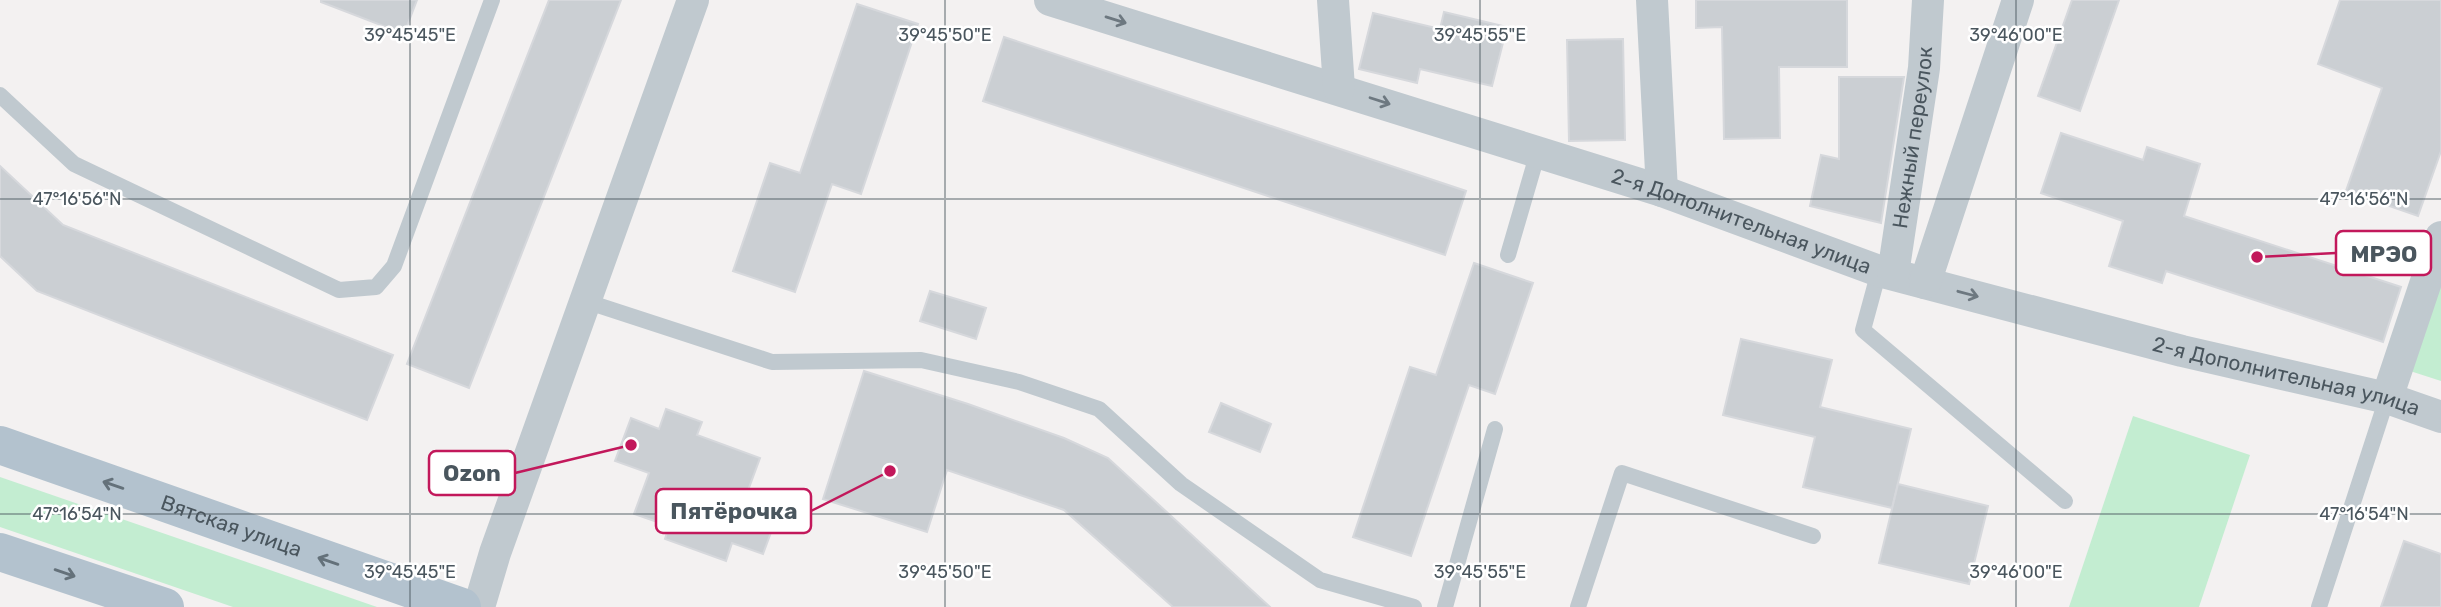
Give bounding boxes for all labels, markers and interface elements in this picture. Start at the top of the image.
one-way arrow [1104,15,1126,27]
text: 39°45'45"E [364,24,456,46]
text: 39°45'50"E [898,24,992,46]
text: 39°45'55"E [1434,24,1526,46]
text: 39°46'00"E [1969,24,2063,46]
street label: Нежный переулок [1887,46,1937,230]
one-way arrow [1368,96,1390,109]
street label: 2-я Дополнительная улица [1609,163,1875,279]
text: 47°16'56"N [32,188,122,210]
text: 47°16'56"N [2319,188,2409,210]
callout: МРЭО [2336,231,2431,275]
text: МРЭО [2351,240,2417,268]
one-way arrow [1956,288,1979,301]
street label: 2-я Дополнительная улица [2150,331,2423,421]
callout: Ozon [429,451,515,495]
text: Ozon [443,459,501,487]
one-way arrow [103,478,125,490]
street label: Вятская улица [158,489,305,562]
callout: Пятёрочка [656,489,811,533]
text: Пятёрочка [670,497,798,525]
text: 47°16'54"N [32,503,122,525]
text: 47°16'54"N [2319,503,2409,525]
one-way arrow [317,554,339,566]
text: 39°45'45"E [364,561,456,583]
text: 39°45'50"E [898,561,992,583]
text: 39°45'55"E [1434,561,1526,583]
text: 39°46'00"E [1969,561,2063,583]
one-way arrow [53,568,75,580]

